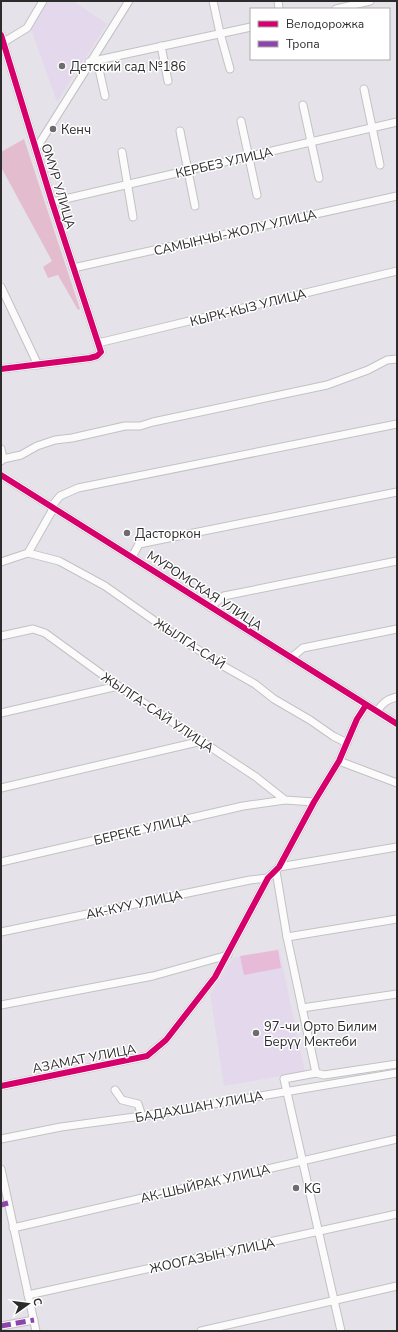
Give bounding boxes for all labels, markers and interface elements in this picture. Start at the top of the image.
legend [250,8,390,60]
text: Велодорожка [286,16,364,32]
text: Тропа [286,36,320,52]
place label: Детский сад №186 [70,58,186,76]
marker: Детский сад №186 [57,61,67,71]
place label: Кенч [61,121,91,139]
marker: Кенч [48,124,58,134]
street label: ОМУР УЛИЦА [37,141,80,232]
street label: КЕРБЕЗ УЛИЦА [174,143,275,183]
street label: САМЫНЧЫ-ЖОЛУ УЛИЦА [152,205,319,260]
street label: КЫРК-КЫЗ УЛИЦА [188,285,309,331]
place label: Дасторкон [135,525,201,543]
marker: Дасторкон [122,528,132,538]
street label: МУРОМСКАЯ УЛИЦА [143,547,266,635]
street label: ЖЫЛГА-САЙ [150,613,229,674]
street label: ЖЫЛГА-САЙ УЛИЦА [98,668,218,758]
street label: БЕРЕКЕ УЛИЦА [92,810,193,850]
street label: АК-КУУ УЛИЦА [84,886,185,924]
place label: 97-чи Орто Билим Берүү Мектеби [264,1018,377,1051]
marker: 97-чи Орто Билим Берүү Мектеби [251,1028,261,1038]
street label: АЗАМАТ УЛИЦА [31,1040,138,1078]
street label: БАДАХШАН УЛИЦА [134,1087,265,1127]
street label: АК-ШЫЙРАК УЛИЦА [138,1159,272,1208]
place label: KG [304,1180,321,1198]
marker: KG [291,1183,301,1193]
street label: ЖООГАЗЫН УЛИЦА [148,1234,277,1278]
north arrow [8,1284,48,1324]
text: С [29,1296,46,1308]

